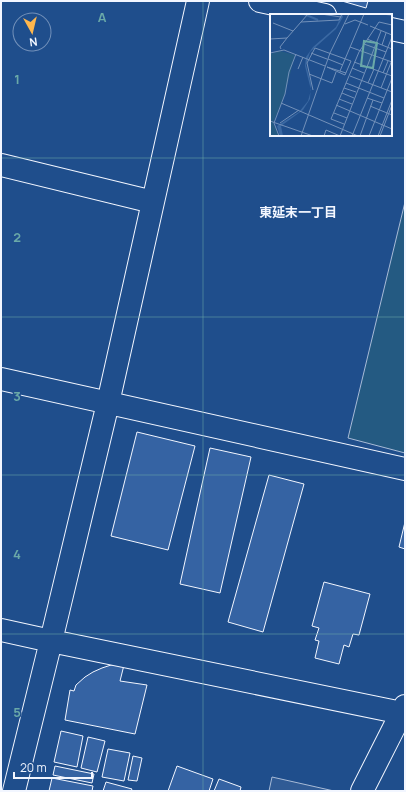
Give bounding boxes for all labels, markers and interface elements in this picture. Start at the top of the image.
text: A [98,8,107,26]
north arrow [12,12,52,52]
inset map [270,14,392,136]
text: N [28,34,38,50]
text: 1 [14,70,20,88]
district label: 東延末一丁目 [259,203,337,221]
text: 2 [13,228,21,246]
text: 3 [13,387,21,405]
text: 4 [13,545,21,563]
text: 5 [13,703,21,721]
scale bar [14,754,92,780]
text: 20 m [20,759,47,776]

